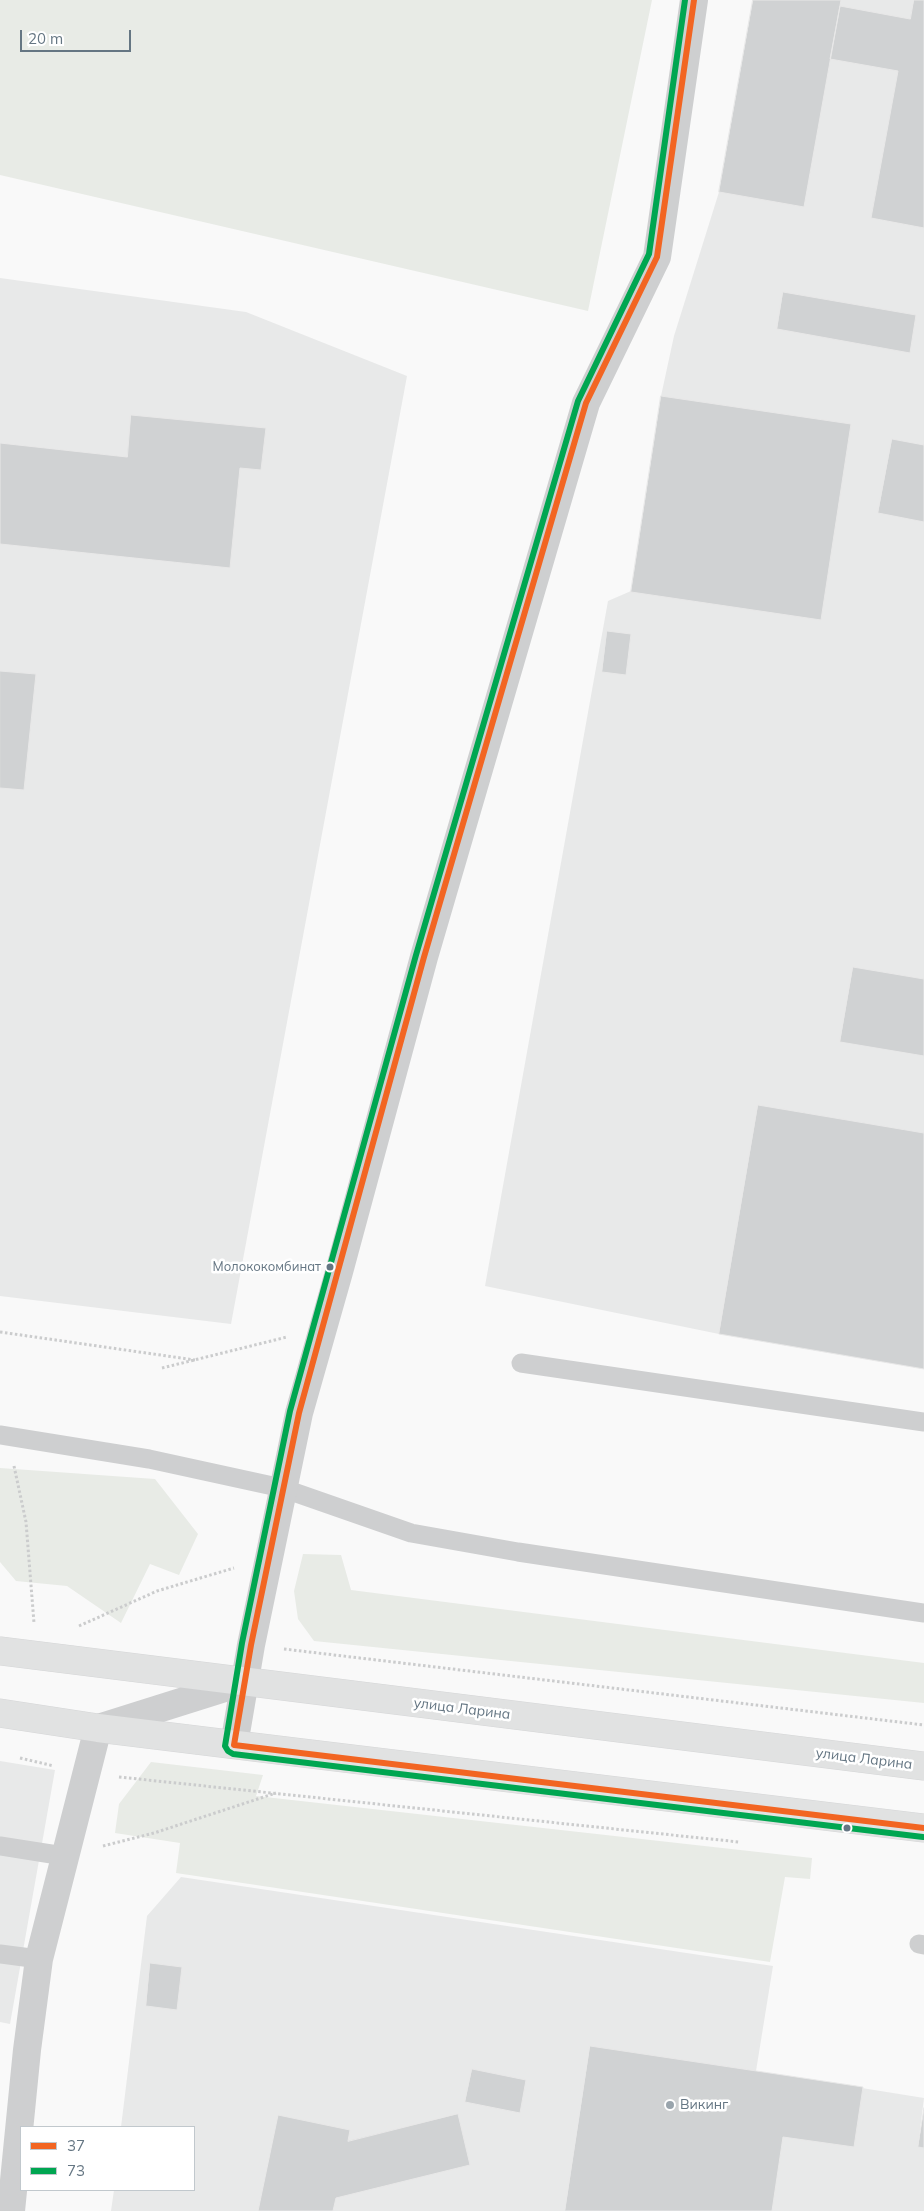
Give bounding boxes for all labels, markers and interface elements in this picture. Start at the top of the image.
scale bar [22,20,134,52]
text: 20 m [28,29,63,48]
place label: Молококомбинат [212,1259,321,1275]
marker: Молококомбинат [325,1262,335,1272]
street label: улица Ларина [413,1695,511,1723]
street label: улица Ларина [815,1745,913,1773]
unlabelled marker [842,1823,852,1833]
place label: Викинг [680,2097,728,2113]
marker: Викинг [664,2099,676,2111]
legend [20,2126,195,2191]
text: 37 [67,2136,85,2155]
text: 73 [67,2161,85,2180]

